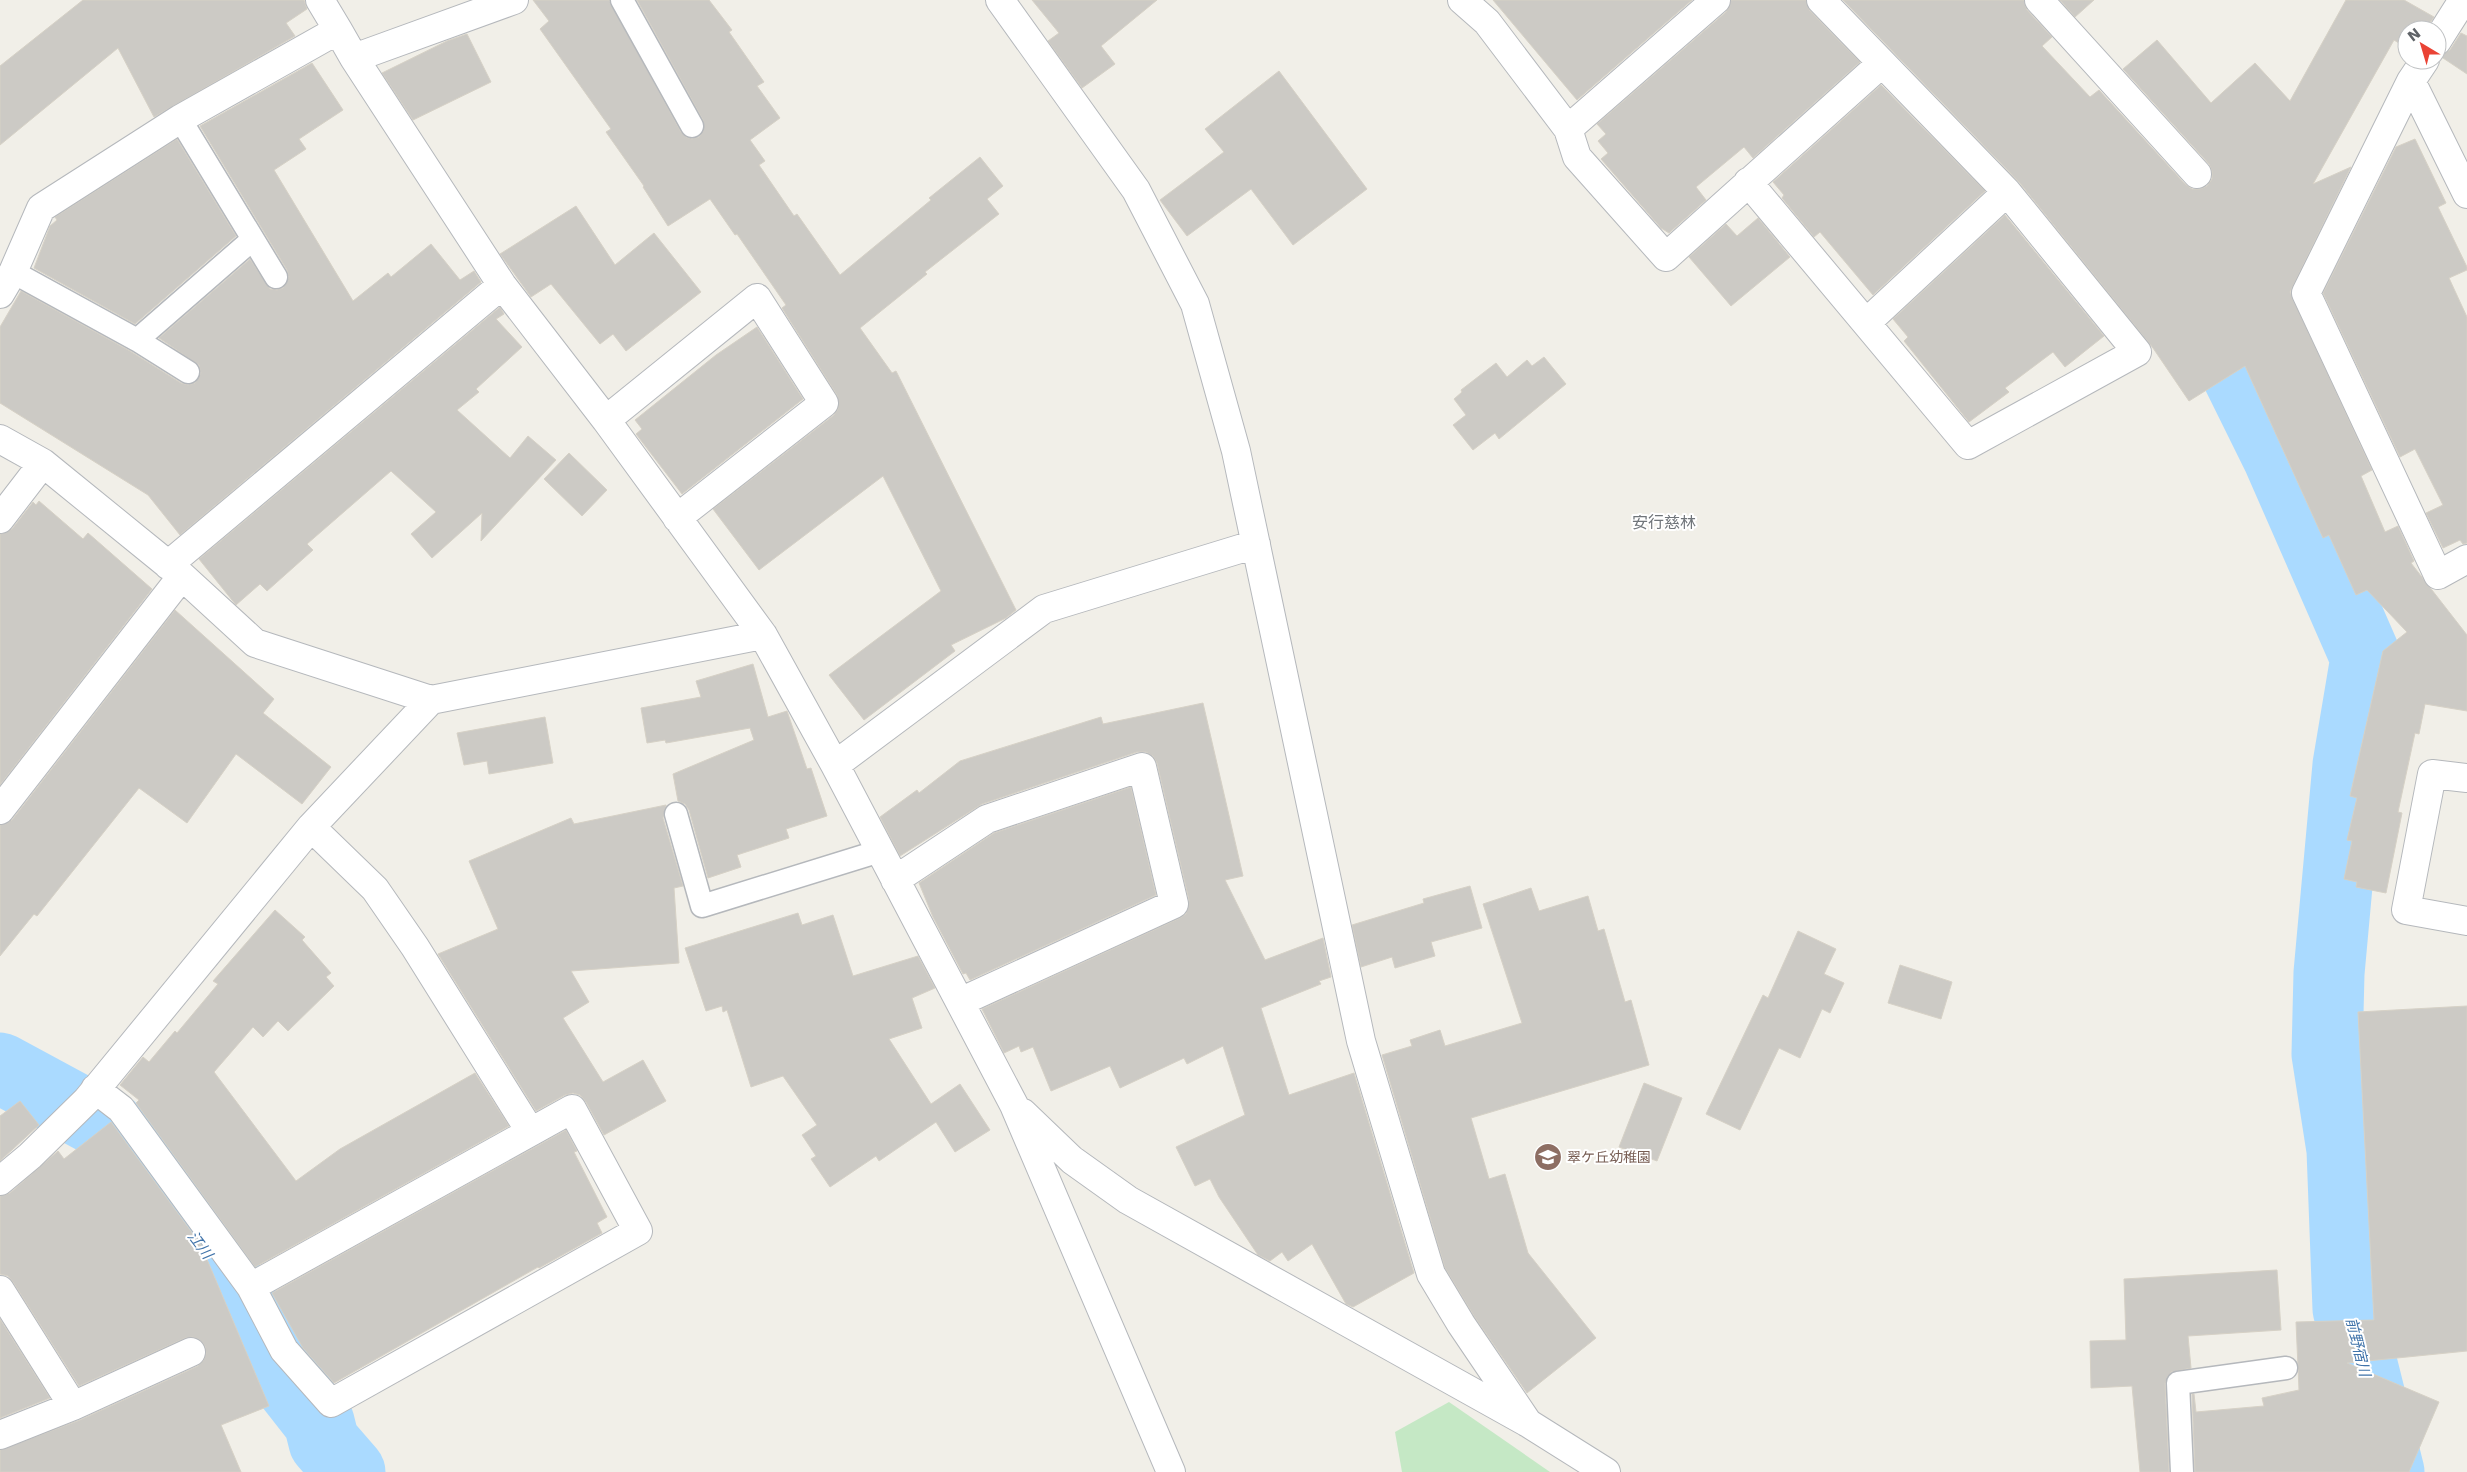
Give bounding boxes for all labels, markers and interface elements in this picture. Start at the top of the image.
north arrow [2397,20,2447,70]
text: N [2404,25,2424,45]
district label: 安行慈林 [1632,513,1696,532]
school or university icon: 翠ケ丘幼稚園 [1533,1142,1563,1172]
place label: 翠ケ丘幼稚園 [1567,1149,1651,1165]
water label: 江川 [184,1228,217,1264]
water label: 前野宿川 [2342,1316,2374,1380]

